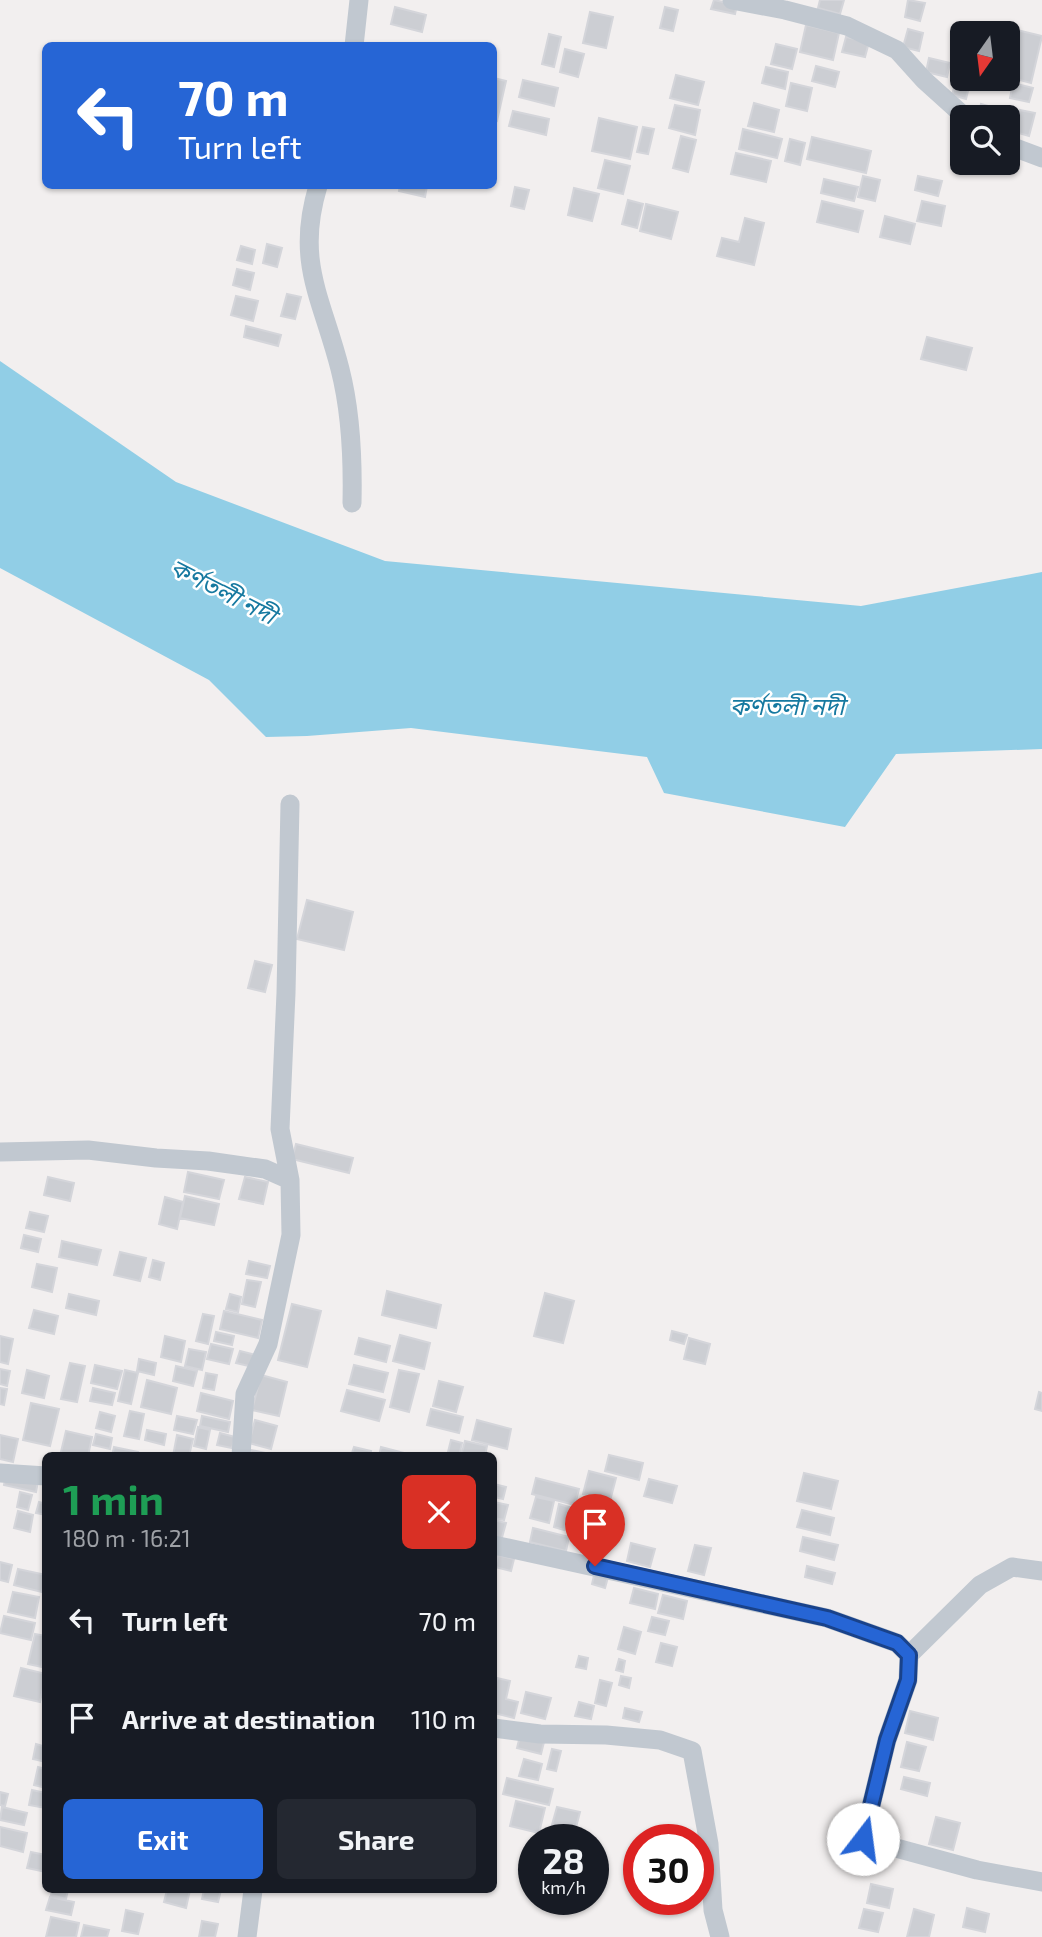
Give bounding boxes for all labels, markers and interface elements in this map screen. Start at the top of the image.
north arrow [950,21,1020,91]
map controls [950,21,1020,175]
text: 70 m [178,67,289,126]
icon: left [63,70,154,161]
button: search [950,105,1020,175]
text: Turn left [178,127,302,165]
water label: কর্ণতলী নদী [166,552,285,632]
water label: কর্ণতলী নদী [730,691,849,720]
text: 1 min [63,1473,164,1523]
button: close [402,1475,476,1549]
pin [565,1494,625,1566]
icon: arrive [576,1505,614,1543]
text: 180 m · 16:21 [63,1524,191,1552]
icon: left [63,1601,101,1639]
text: Turn left [122,1605,228,1636]
text: 70 m [418,1605,476,1636]
icon: arrive [63,1699,101,1737]
text: Arrive at destination [122,1703,375,1734]
text: 110 m [411,1703,476,1734]
button: Exit [63,1799,263,1879]
button: Share [277,1799,476,1879]
position arrow [826,1802,900,1876]
speed limit sign: 30 [623,1824,714,1915]
text: 28 [542,1839,585,1881]
text: km/h [541,1876,586,1898]

